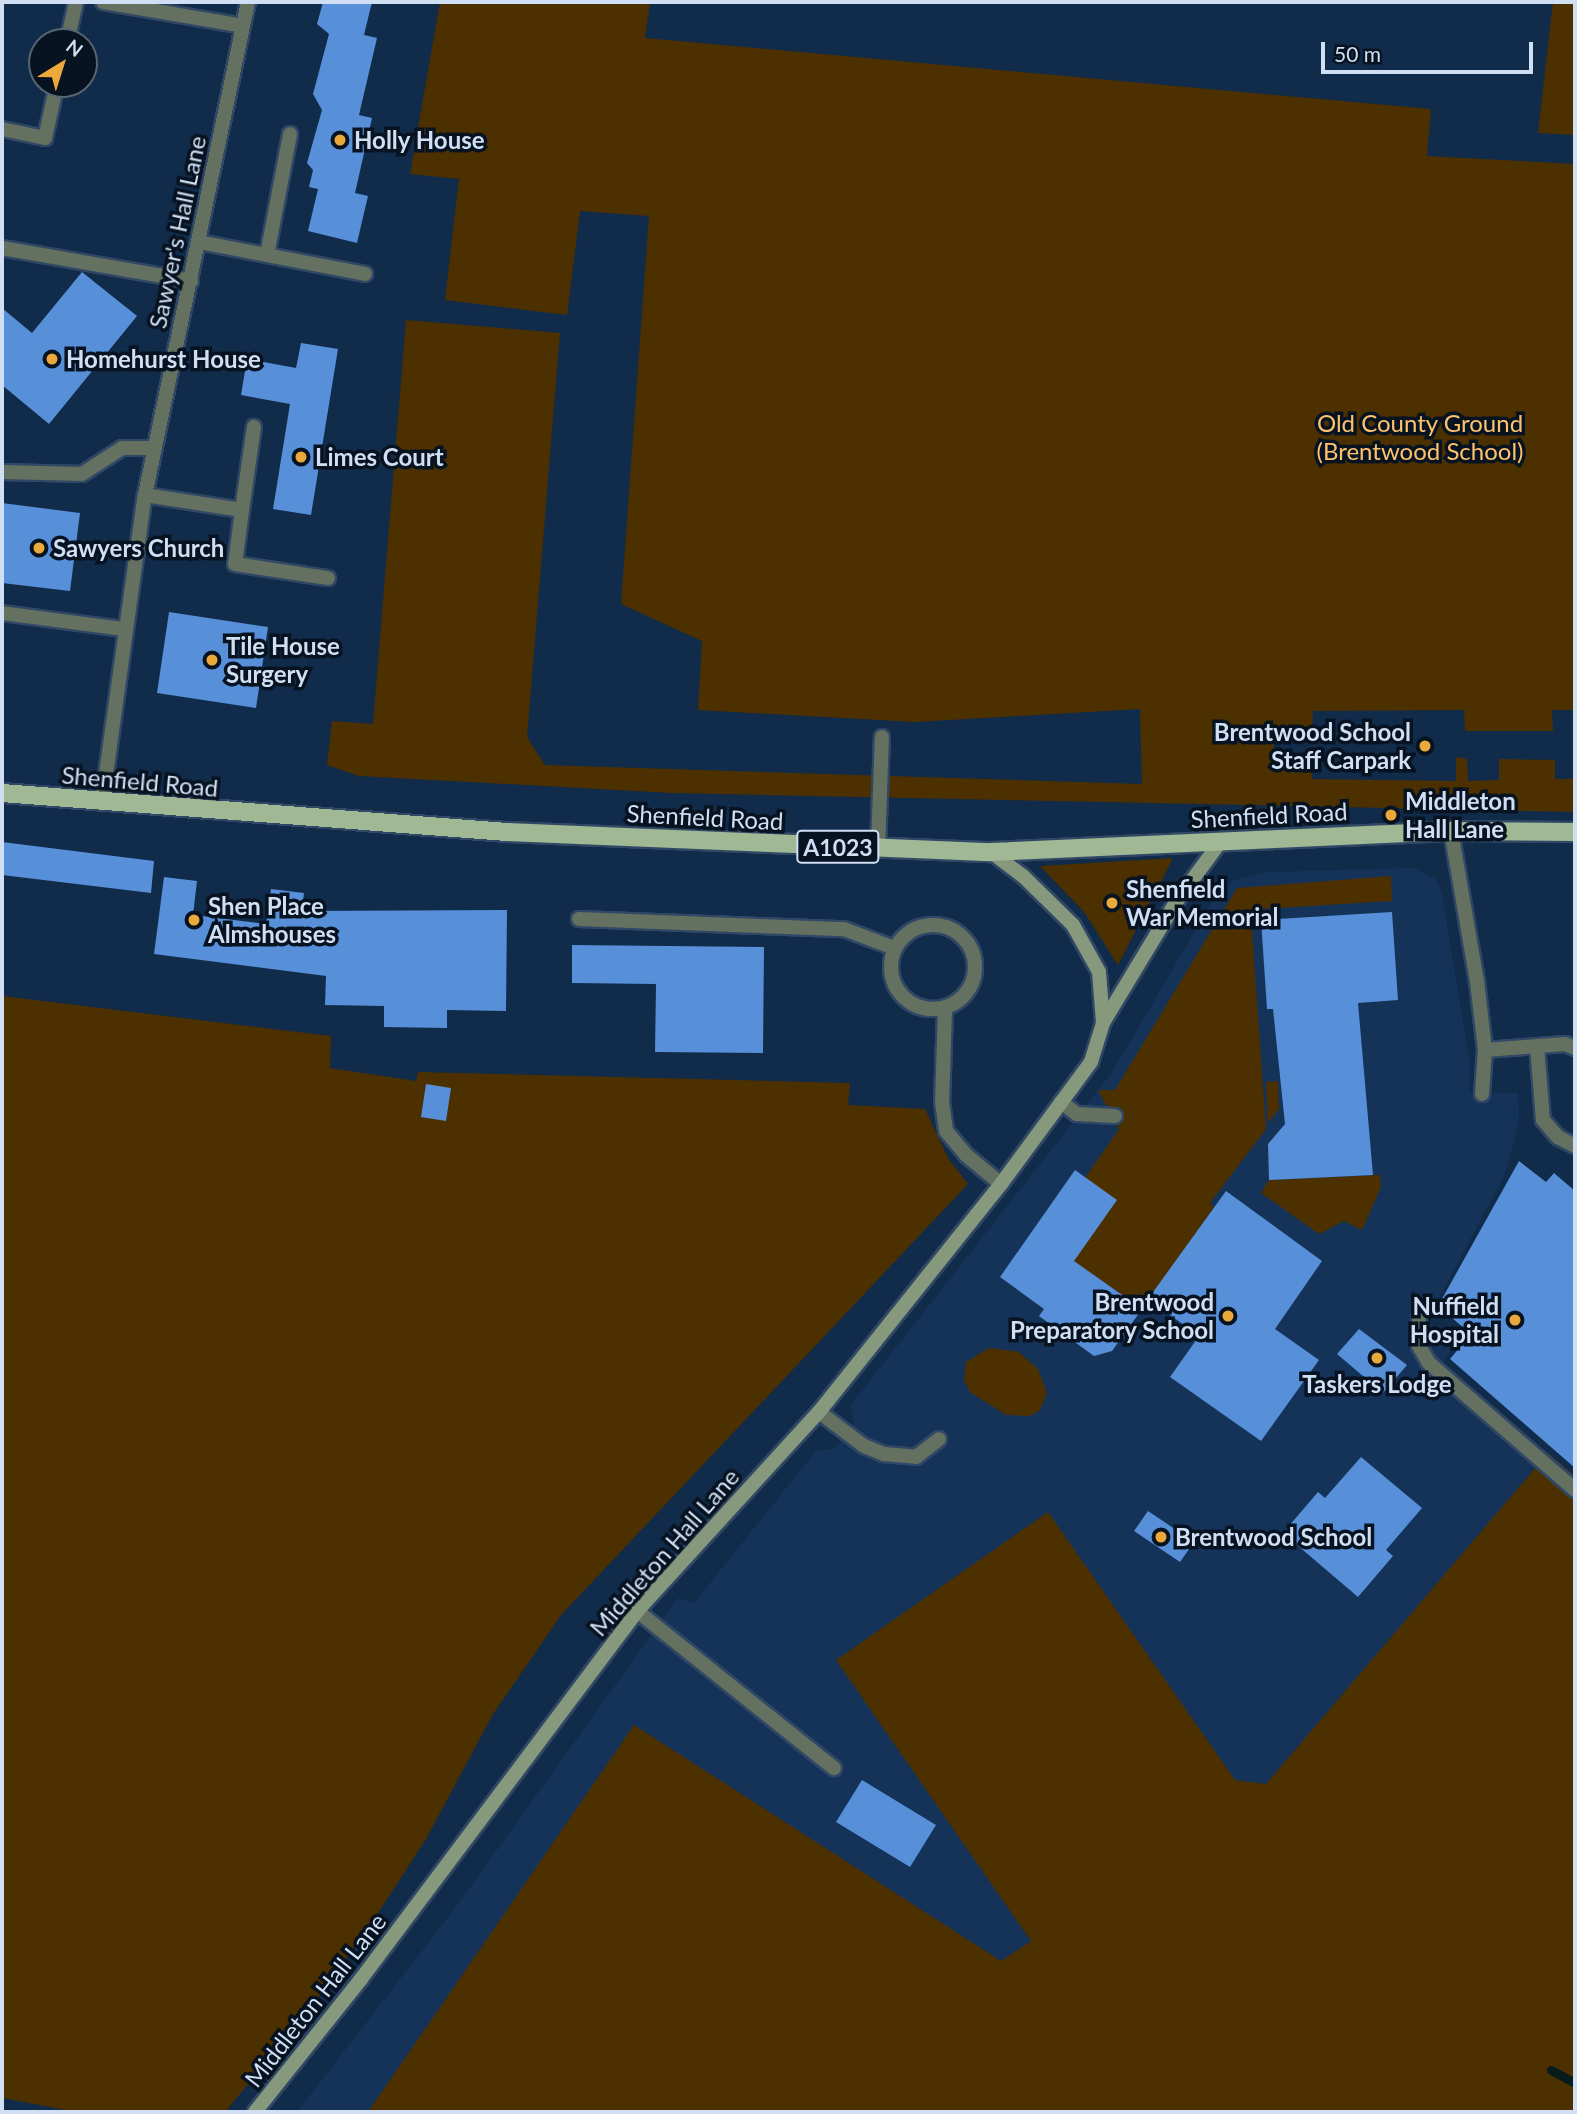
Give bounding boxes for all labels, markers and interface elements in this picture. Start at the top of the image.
north arrow [28,28,98,98]
scale bar [1325,28,1537,72]
text: N [62,34,88,61]
text: 50 m [1334,41,1381,66]
place label: Holly House [354,126,485,154]
marker: Holly House [332,132,348,148]
street label: Sawyer's Hall Lane [143,133,211,331]
place label: Homehurst House [66,345,261,373]
marker: Homehurst House [44,351,60,367]
park label: Old County Ground (Brentwood School) [1317,409,1523,465]
place label: Limes Court [315,443,444,471]
marker: Limes Court [293,449,309,465]
place label: Sawyers Church [53,534,224,562]
marker: Sawyers Church [31,540,47,556]
place label: Tile House Surgery [226,632,340,688]
marker: Tile House Surgery [204,652,220,668]
place label: Brentwood School Staff Carpark [1214,718,1411,774]
marker: Brentwood School Staff Carpark [1417,738,1433,754]
street label: Shenfield Road [61,760,219,802]
place label: Middleton Hall Lane [1405,787,1516,843]
street label: Shenfield Road [1190,797,1348,833]
street label: Shenfield Road [626,799,784,835]
marker: Middleton Hall Lane [1383,807,1399,823]
road number: A1023 [796,828,880,866]
place label: Shenfield War Memorial [1126,875,1279,931]
place label: Shen Place Almshouses [208,892,336,948]
marker: Shenfield War Memorial [1104,895,1120,911]
marker: Shen Place Almshouses [186,912,202,928]
place label: Brentwood Preparatory School [1009,1288,1214,1344]
place label: Nuffield Hospital [1410,1292,1499,1348]
marker: Brentwood Preparatory School [1220,1308,1236,1324]
marker: Nuffield Hospital [1505,1310,1525,1330]
marker: Taskers Lodge [1369,1350,1385,1366]
place label: Taskers Lodge [1302,1370,1452,1398]
street label: Middleton Hall Lane [583,1462,745,1642]
place label: Brentwood School [1175,1523,1372,1551]
marker: Brentwood School [1153,1529,1169,1545]
street label: Middleton Hall Lane [238,1907,392,2093]

